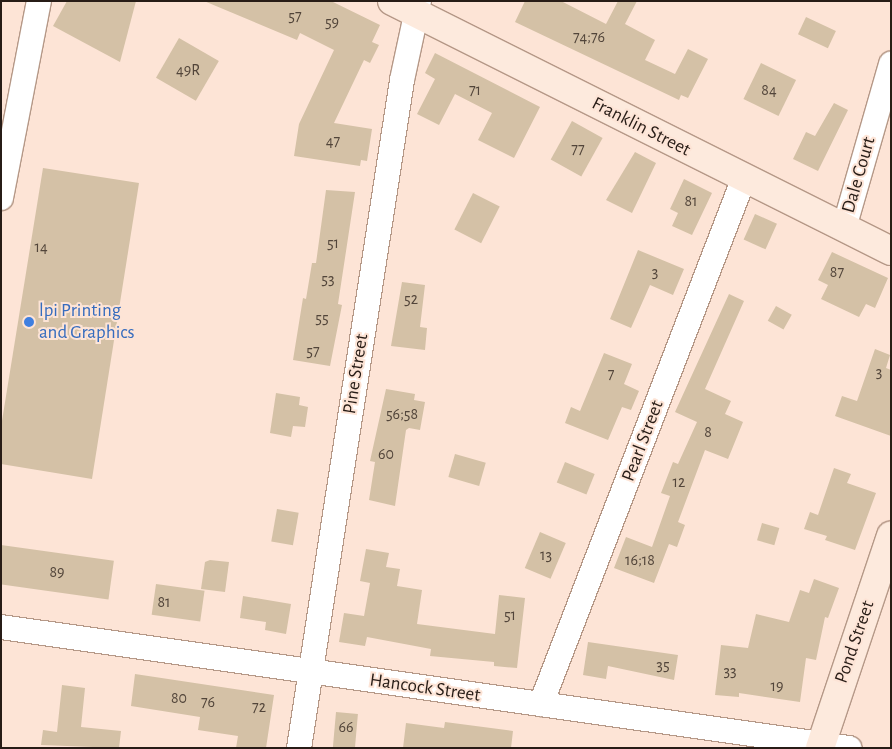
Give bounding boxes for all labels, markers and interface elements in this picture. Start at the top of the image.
house number: 57 [288,6,302,26]
house number: 59 [325,12,339,32]
house number: 74;76 [573,27,605,47]
house number: 49R [176,60,200,80]
house number: 71 [469,80,481,100]
house number: 84 [761,80,777,100]
street label: Franklin Street [588,92,694,162]
house number: 47 [326,131,340,151]
street label: Dale Court [837,134,881,216]
house number: 77 [571,139,585,159]
house number: 81 [684,191,698,211]
house number: 51 [327,233,339,253]
house number: 14 [34,237,48,257]
house number: 3 [652,262,658,282]
house number: 87 [830,262,844,282]
house number: 53 [321,269,335,289]
house number: 52 [404,289,418,309]
place label: lpi Printing and Graphics [39,300,135,344]
house number: 55 [315,308,329,328]
marker: lpi Printing and Graphics [23,316,35,328]
street label: Pine Street [338,332,374,416]
house number: 57 [306,341,320,361]
house number: 3 [876,362,882,382]
house number: 7 [608,364,614,384]
street label: Pearl Street [617,397,669,485]
house number: 56;58 [386,404,418,424]
house number: 8 [704,422,712,442]
house number: 60 [378,444,394,464]
house number: 12 [673,472,685,492]
house number: 13 [540,545,552,565]
house number: 16;18 [625,550,655,570]
house number: 89 [49,562,65,582]
house number: 81 [157,592,171,612]
street label: Pond Street [830,598,880,686]
house number: 51 [504,605,516,625]
house number: 35 [656,655,670,675]
house number: 33 [723,661,737,681]
street label: Hancock Street [368,669,482,707]
house number: 19 [770,676,784,696]
house number: 80 [171,688,187,708]
house number: 76 [201,692,215,712]
house number: 72 [252,697,266,717]
house number: 66 [338,717,354,737]

